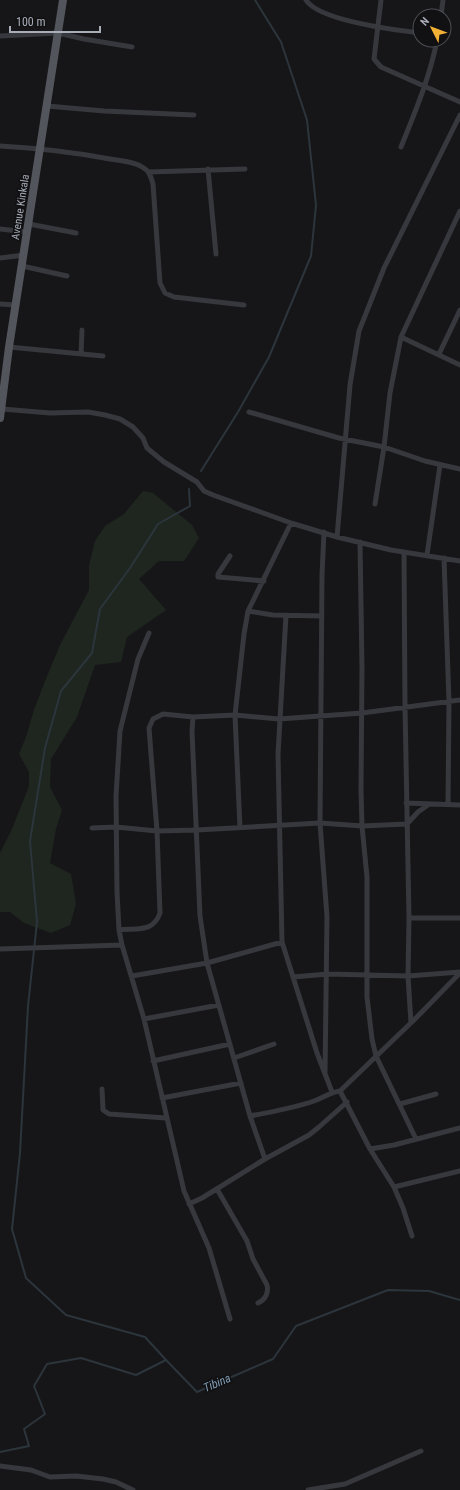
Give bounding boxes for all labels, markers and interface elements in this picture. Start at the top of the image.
scale bar [10,8,100,34]
north arrow [412,8,452,48]
text: 100 m [16,15,46,29]
text: N [418,15,432,29]
street label: Avenue Kinkala [9,173,32,241]
water label: Tibina [201,1371,233,1395]

